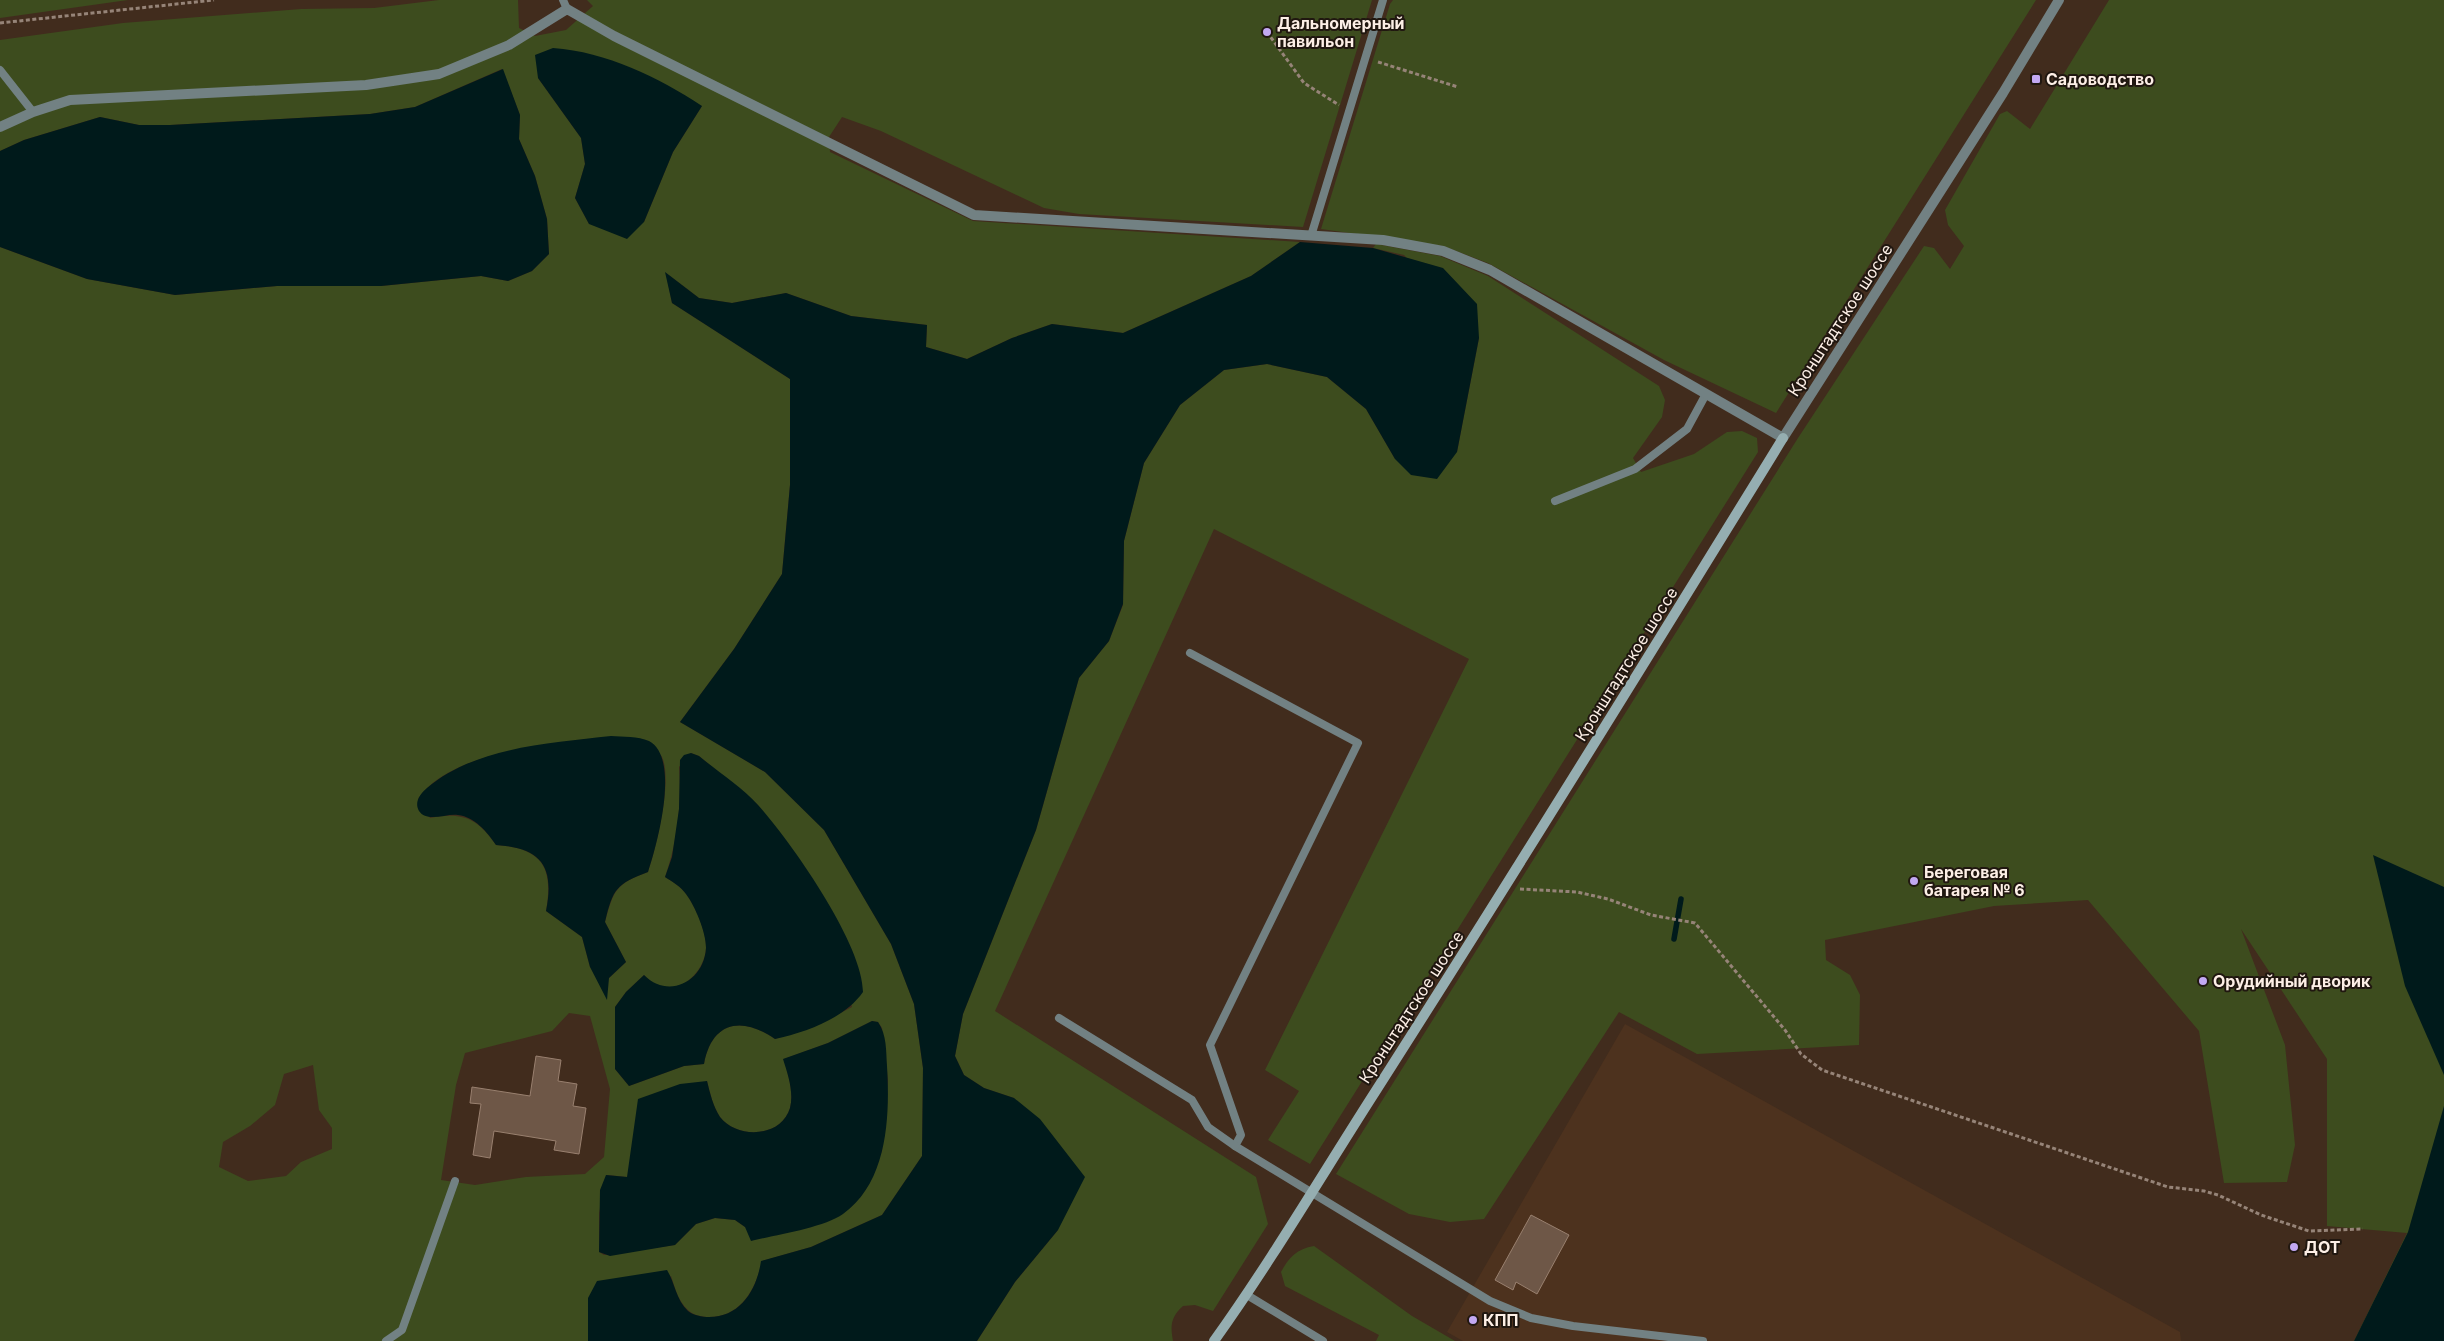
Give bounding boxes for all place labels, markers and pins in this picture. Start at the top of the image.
place label: Дальномерный павильон [1277,13,1405,51]
marker: Дальномерный павильон [1261,26,1273,38]
place label: Садоводство [2046,69,2154,89]
marker: Садоводство [2030,73,2042,85]
place label: Береговая батарея № 6 [1924,862,2025,900]
marker: Береговая батарея № 6 [1908,875,1920,887]
place label: Орудийный дворик [2213,971,2371,991]
marker: Орудийный дворик [2197,975,2209,987]
place label: ДОТ [2304,1237,2341,1257]
marker: ДОТ [2288,1241,2300,1253]
place label: КПП [1483,1310,1518,1330]
marker: КПП [1467,1314,1479,1326]

